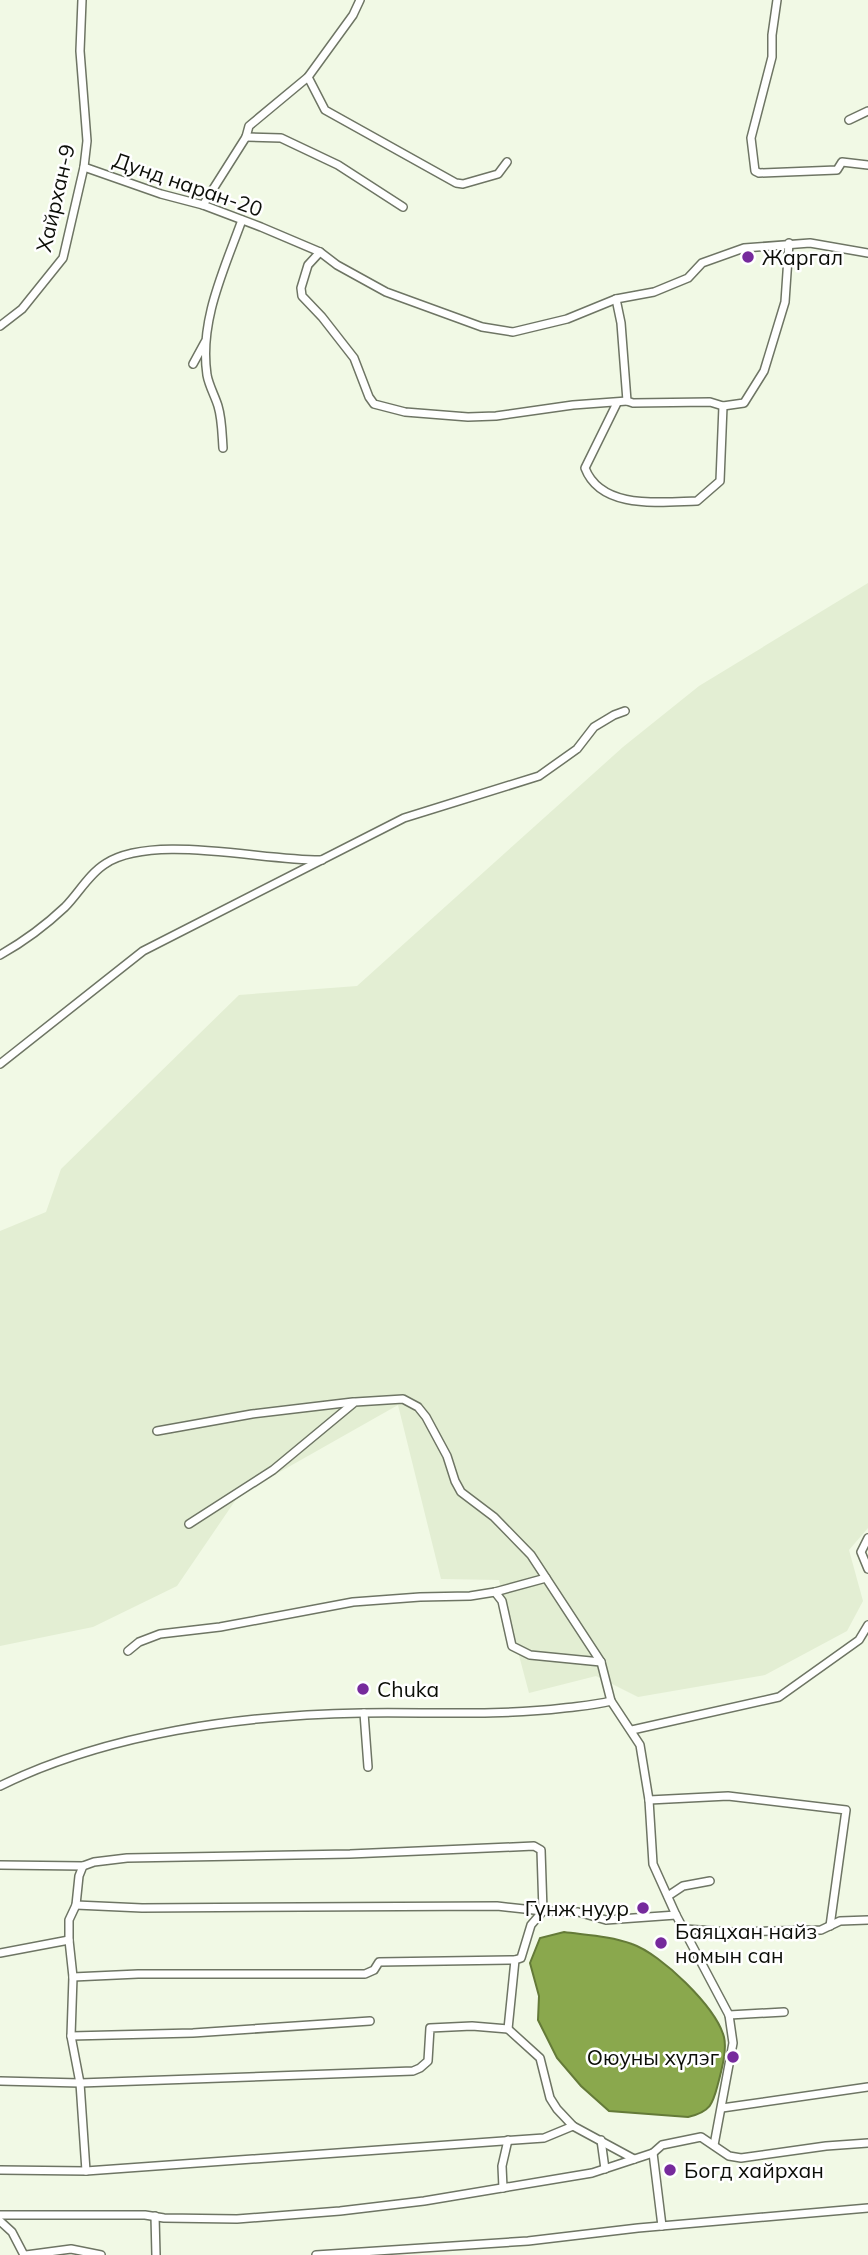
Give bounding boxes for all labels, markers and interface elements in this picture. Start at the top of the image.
street label: Хайрхан-9 [30,142,80,254]
street label: Дунд наран-20 [110,146,266,222]
place label: Жаргал [762,244,843,270]
marker: Жаргал [740,249,756,265]
place label: Chuka [377,1676,439,1702]
marker: Chuka [355,1681,371,1697]
place label: Гүнж нуур [525,1895,629,1921]
marker: Гүнж нуур [635,1900,651,1916]
place label: Баяцхан найз номын сан [675,1918,817,1968]
marker: Баяцхан найз номын сан [653,1935,669,1951]
place label: Оюуны хүлэг [587,2044,720,2070]
marker: Оюуны хүлэг [725,2049,741,2065]
place label: Богд хайрхан [684,2157,824,2183]
marker: Богд хайрхан [662,2162,678,2178]

